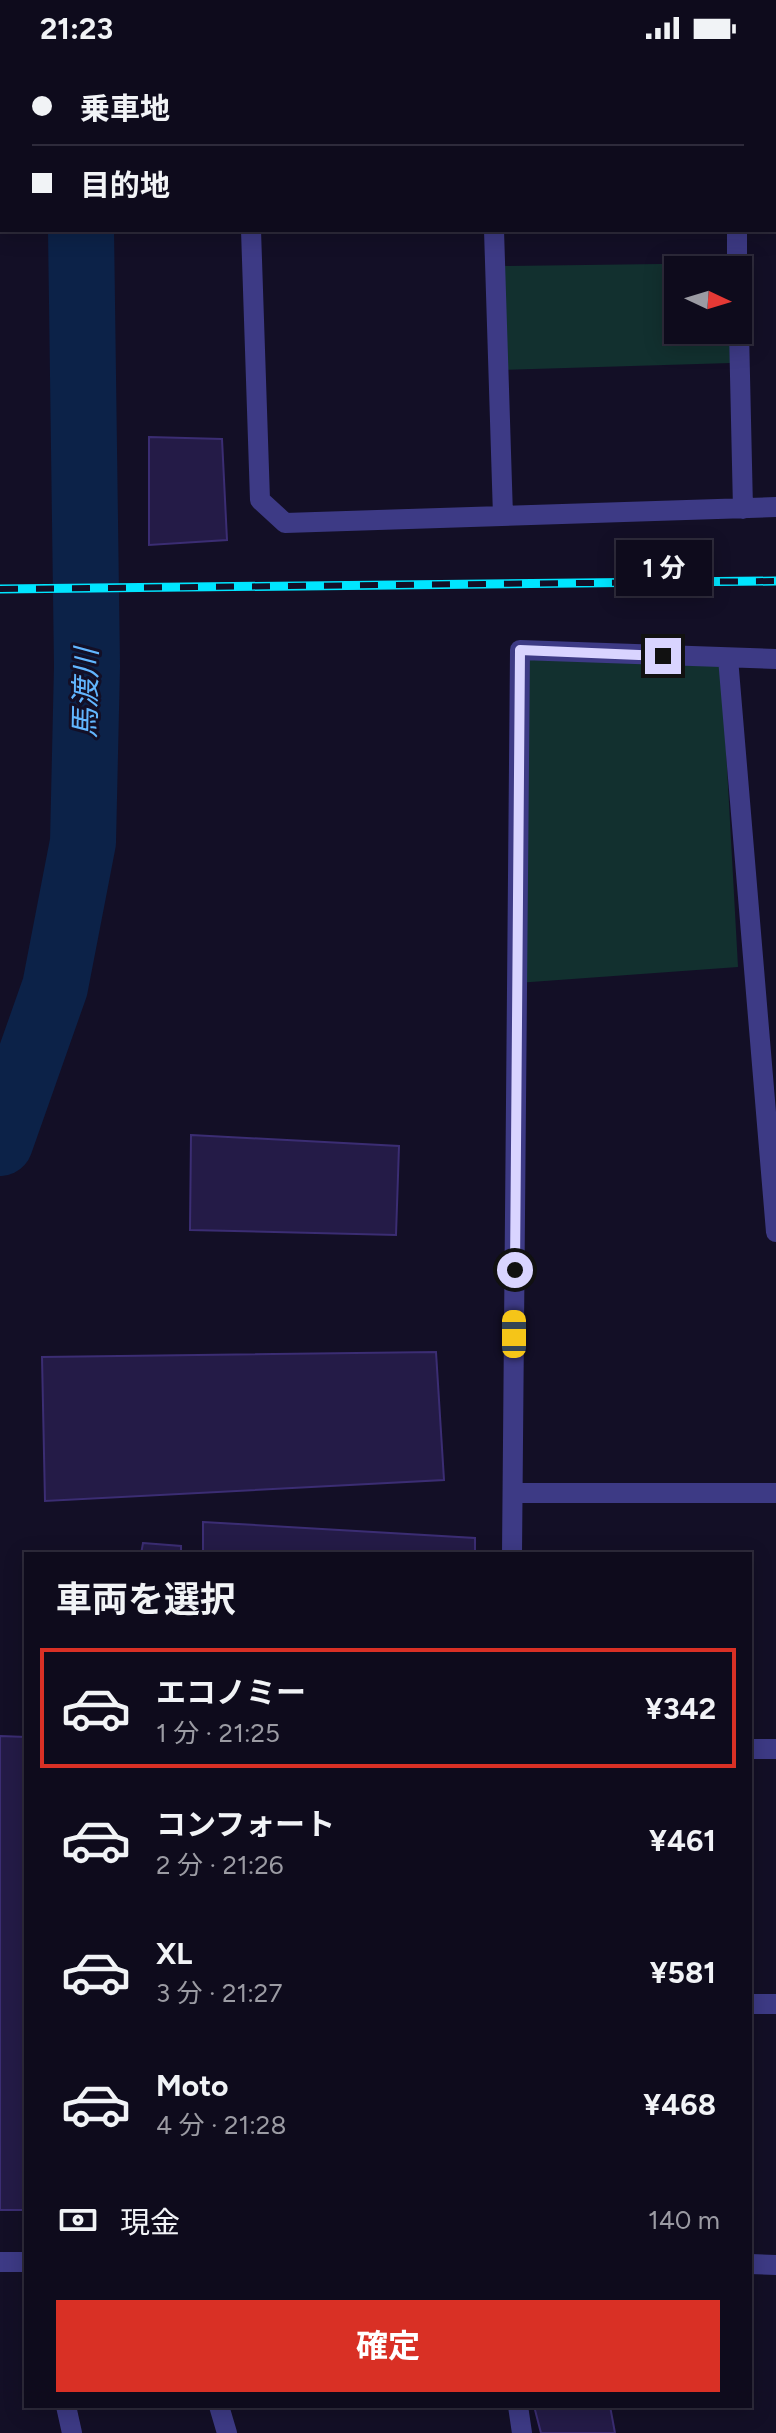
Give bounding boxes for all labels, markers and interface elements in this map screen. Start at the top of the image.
text: 21:23 [40,10,113,47]
text: 乗車地 [80,90,170,127]
text: 目的地 [80,167,170,204]
north arrow [664,256,752,344]
map controls [664,256,752,344]
callout: 1 分 [615,540,711,596]
text: 1 分 [642,552,686,584]
route end [645,638,681,674]
water label: 馬渡川 [66,645,105,738]
route start [497,1252,533,1288]
car [502,1310,526,1358]
text: 車両を選択 [56,1578,236,1621]
icon: car [60,1672,132,1744]
text: エコノミー [156,1674,306,1711]
text: ¥342 [645,1690,716,1727]
text: 1 分 · 21:25 [156,1717,280,1749]
icon: car [60,1804,132,1876]
text: コンフォート [156,1806,335,1843]
text: ¥461 [649,1822,716,1859]
text: 2 分 · 21:26 [156,1849,284,1881]
text: XL [156,1935,192,1972]
icon: car [60,1936,132,2008]
text: ¥581 [650,1954,716,1991]
text: 3 分 · 21:27 [156,1977,282,2009]
text: Moto [156,2067,228,2104]
icon: car [60,2068,132,2140]
text: ¥468 [643,2086,716,2123]
text: 4 分 · 21:28 [156,2109,286,2141]
icon: cash [56,2198,100,2242]
text: 現金 [120,2204,180,2241]
text: 140 m [648,2204,720,2236]
button: 確定 [56,2300,720,2392]

